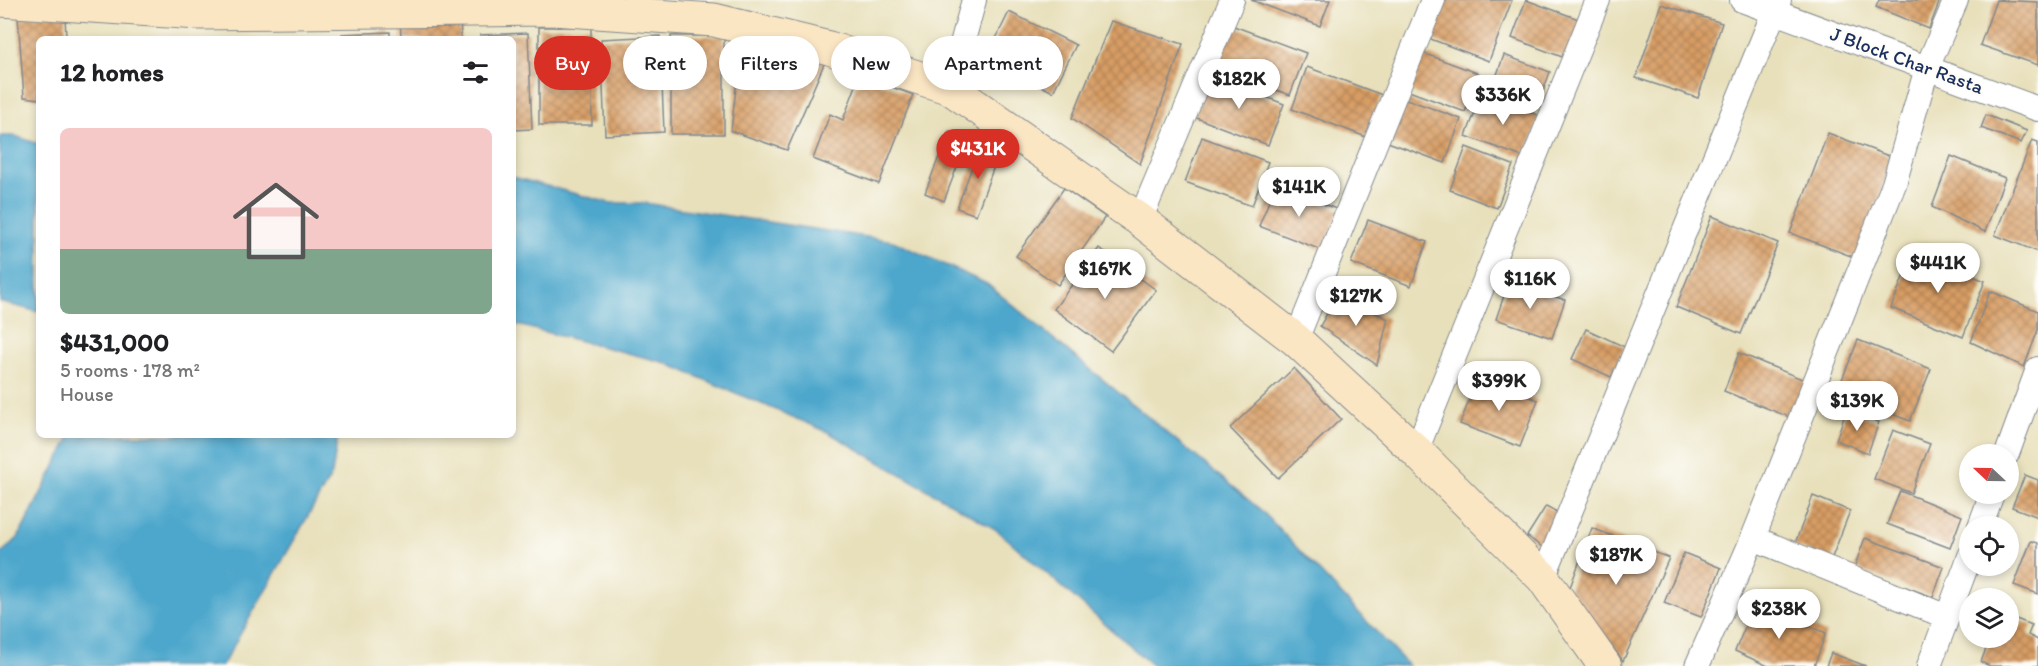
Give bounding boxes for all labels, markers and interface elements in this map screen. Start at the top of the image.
street label: J Block Char Rasta [1827,21,1988,99]
chip: Buy [534,36,611,90]
chip: Rent [623,36,707,90]
chip: Filters [719,36,819,90]
chip: New [831,36,911,90]
chip: Apartment [923,36,1063,90]
text: 12 homes [60,56,164,88]
icon: filters [459,56,492,89]
pin: $182K [1197,59,1281,110]
text: $182K [1212,66,1266,90]
pin: $336K [1461,75,1545,126]
text: $336K [1475,82,1531,106]
pin: $431K [936,129,1020,180]
text: $431K [950,136,1006,160]
icon: home [222,167,330,275]
pin: $141K [1257,167,1341,218]
text: $141K [1272,174,1326,198]
pin: $441K [1896,243,1980,294]
pin: $167K [1063,249,1147,300]
text: $441K [1910,250,1966,274]
text: $167K [1079,256,1131,280]
pin: $116K [1488,259,1572,310]
text: $116K [1504,266,1556,290]
pin: $127K [1314,276,1398,327]
text: $127K [1330,283,1382,307]
text: $431,000 [60,326,169,358]
text: 5 rooms · 178 m² [60,358,200,382]
pin: $399K [1457,361,1541,412]
text: $399K [1472,368,1526,392]
pin: $139K [1815,381,1899,432]
text: House [60,382,114,406]
text: $139K [1830,388,1884,412]
north arrow [1959,444,2019,504]
map controls [1959,444,2019,648]
button: locate [1959,516,2019,576]
pin: $187K [1574,535,1658,586]
text: $187K [1589,542,1643,566]
button: layers [1959,588,2019,648]
pin: $238K [1737,589,1821,640]
text: $238K [1751,596,1807,620]

